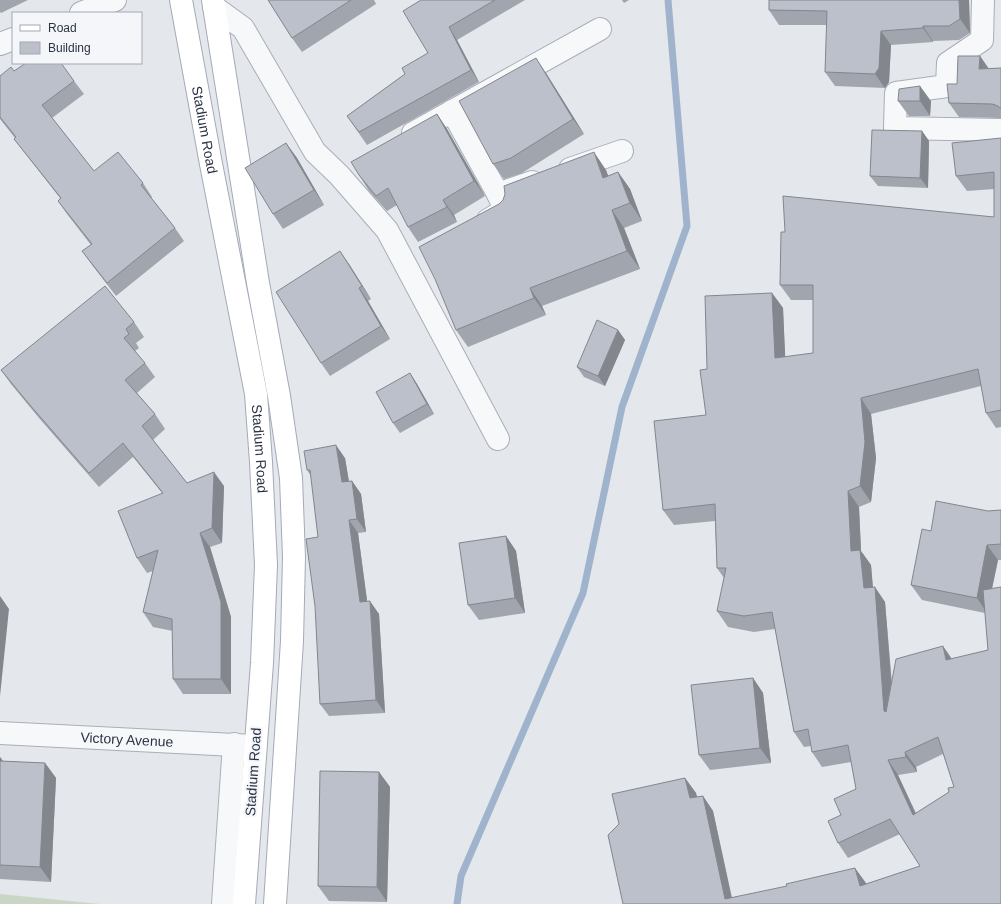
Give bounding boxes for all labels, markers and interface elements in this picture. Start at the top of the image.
legend [12,12,142,64]
text: Road [48,21,77,35]
text: Building [48,41,91,55]
street label: Stadium Road [189,85,221,175]
street label: Stadium Road [249,404,271,493]
street label: Stadium Road [242,727,264,817]
street label: Victory Avenue [80,729,174,750]

